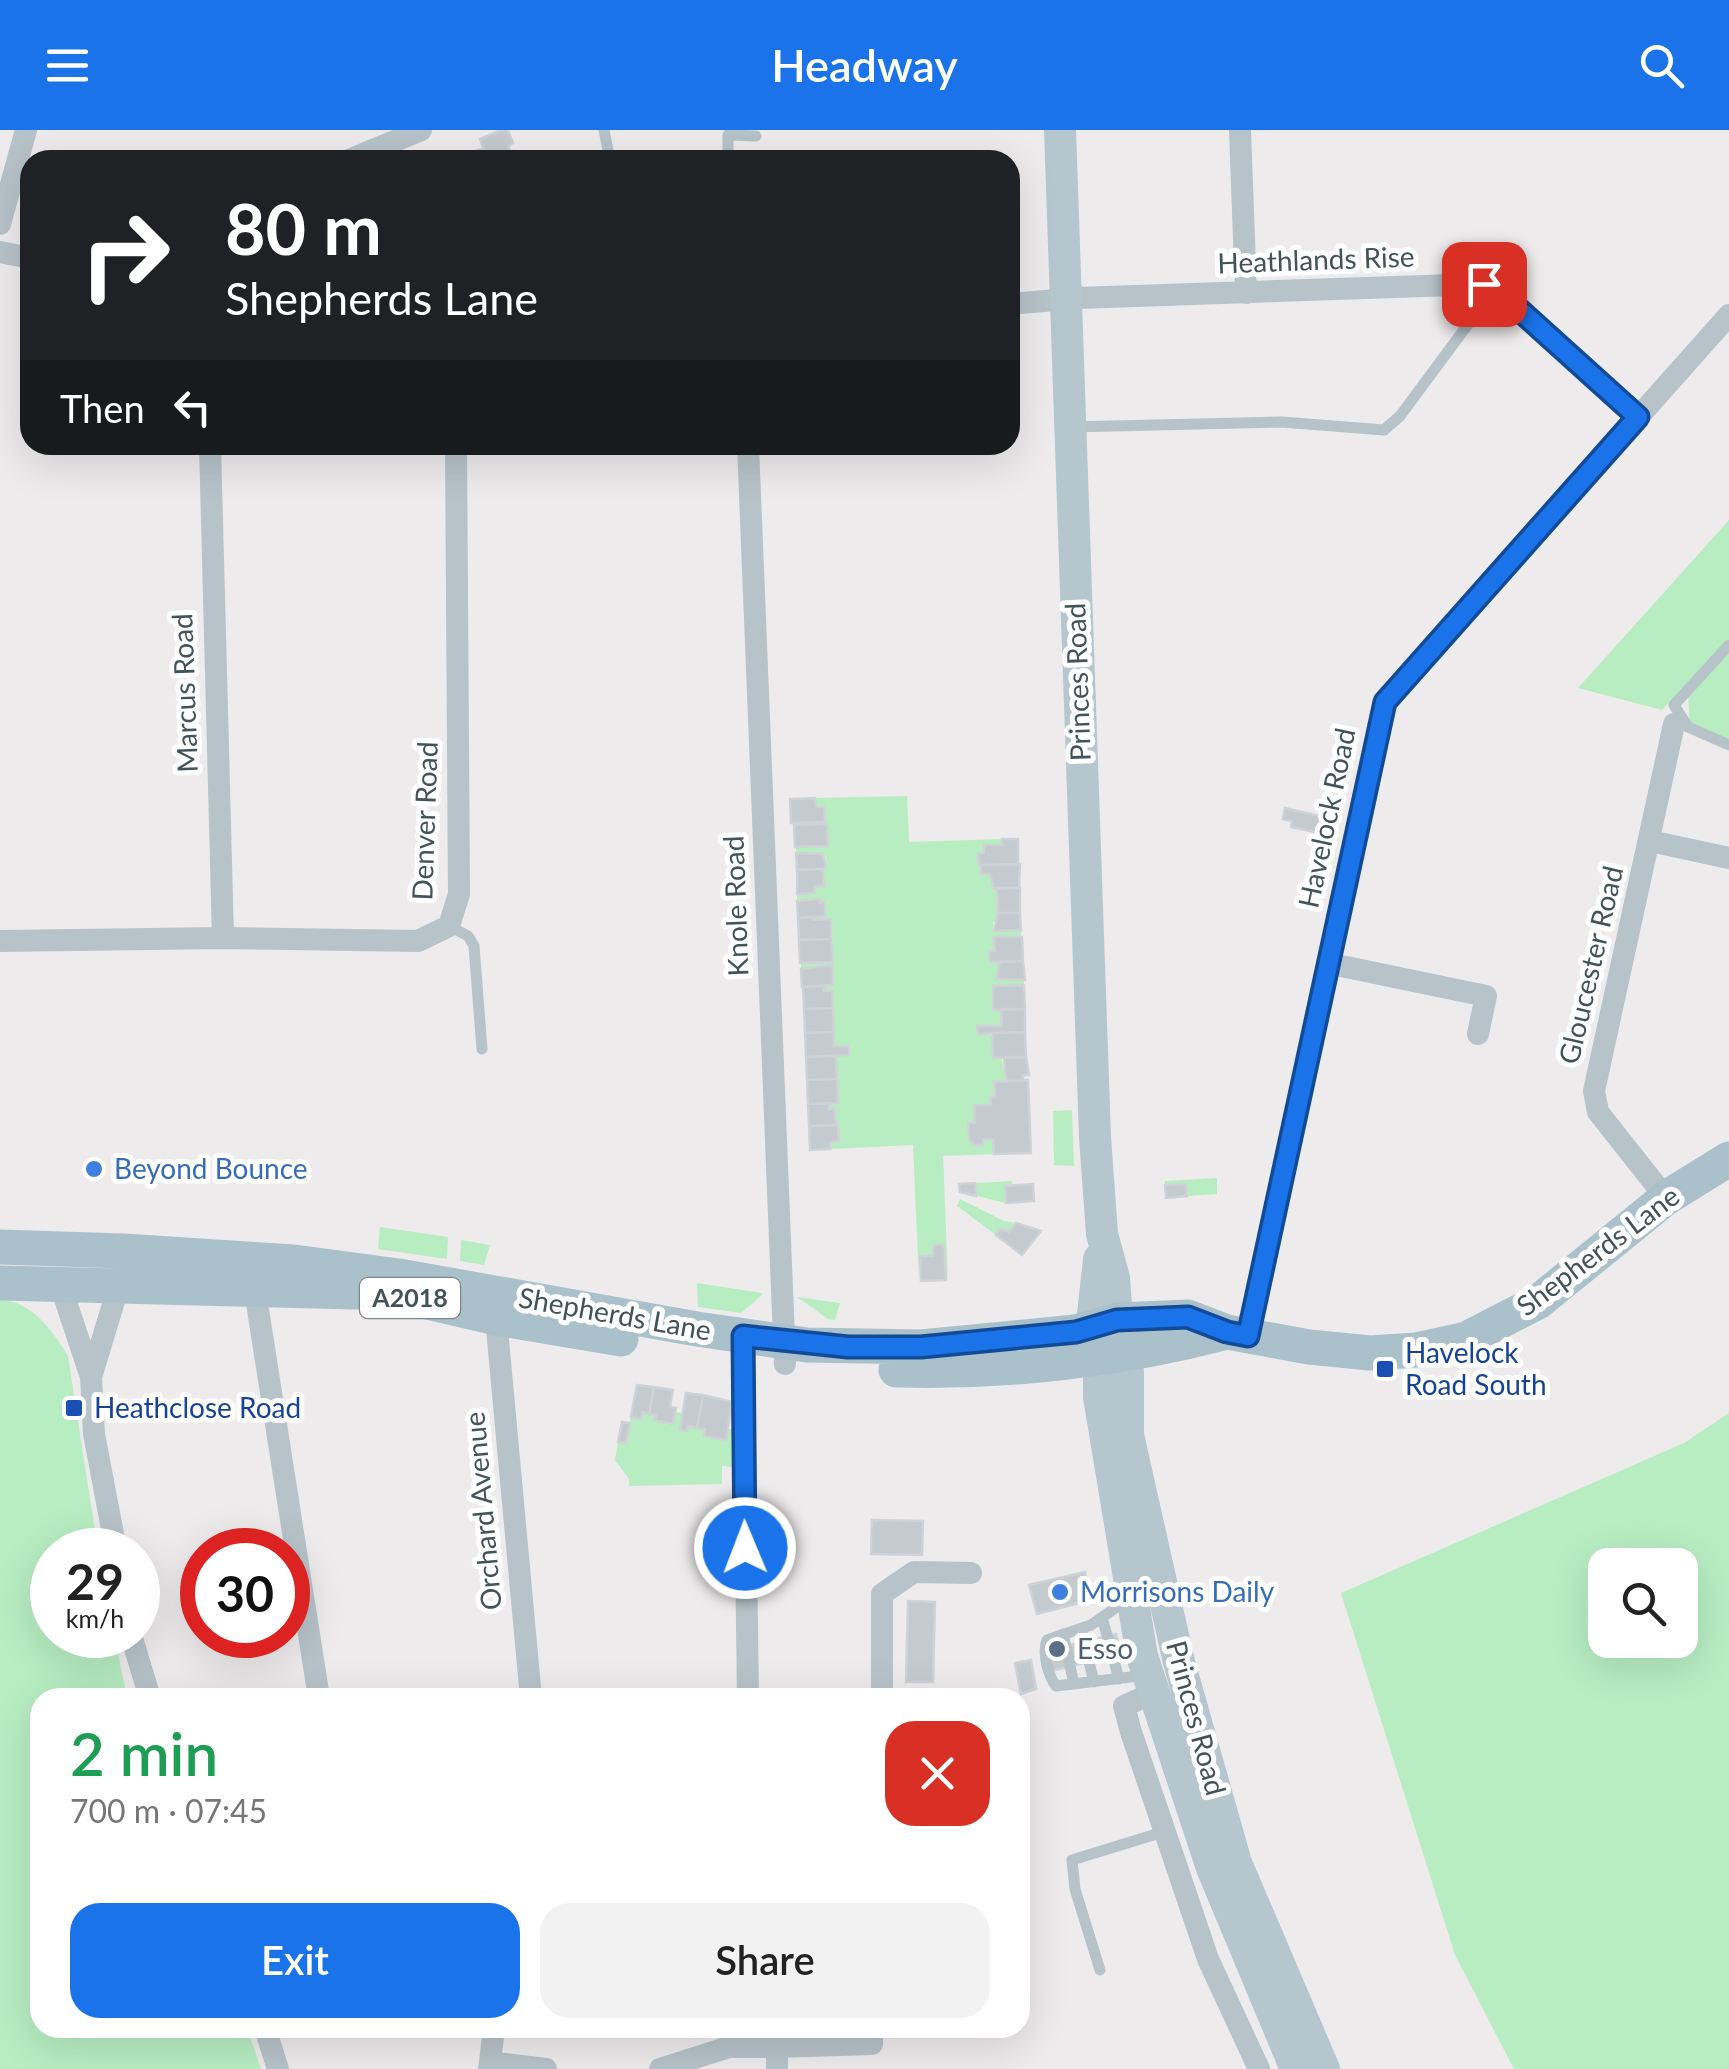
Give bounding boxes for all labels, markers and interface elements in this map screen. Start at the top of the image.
icon: menu [40,38,95,93]
text: Headway [771,38,958,92]
icon: search [1634,38,1689,93]
text: 80 m [225,186,382,270]
icon: right [60,190,190,320]
street label: Heathlands Rise [1217,239,1415,279]
pin [1442,242,1527,327]
icon: arrive [1457,257,1512,312]
text: Shepherds Lane [225,271,538,325]
icon: left [165,380,220,435]
text: Then [60,385,145,431]
street label: Princes Road [1057,602,1097,762]
street label: Marcus Road [164,613,204,773]
street label: Havelock Road [1290,725,1362,911]
street label: Denver Road [404,741,444,901]
street label: Knole Road [716,835,754,977]
street label: Gloucester Road [1551,863,1629,1067]
place label: Beyond Bounce [114,1151,308,1185]
marker: Beyond Bounce [83,1158,105,1180]
street label: Shepherds Lane [1509,1178,1685,1322]
road number: A2018 [360,1278,460,1318]
street label: Shepherds Lane [516,1279,714,1347]
place label: Havelock Road South [1405,1335,1547,1401]
marker: Havelock Road South [1374,1358,1396,1380]
place label: Heathclose Road [94,1390,301,1424]
marker: Heathclose Road [63,1397,85,1419]
street label: Orchard Avenue [456,1411,508,1612]
position arrow [693,1496,797,1600]
speed limit sign: 30 [180,1528,310,1658]
map controls [1588,1548,1698,1658]
button: search [1588,1548,1698,1658]
text: 29 [66,1551,124,1611]
place label: Morrisons Daily [1080,1574,1275,1608]
marker: Morrisons Daily [1049,1581,1071,1603]
text: km/h [66,1603,124,1633]
place label: Esso [1077,1631,1133,1665]
street label: Princes Road [1160,1637,1234,1799]
marker: Esso [1046,1638,1068,1660]
text: 2 min [70,1717,218,1789]
button: close [885,1721,990,1826]
text: 700 m · 07:45 [70,1791,267,1830]
button: Exit [70,1903,520,2018]
button: Share [540,1903,990,2018]

